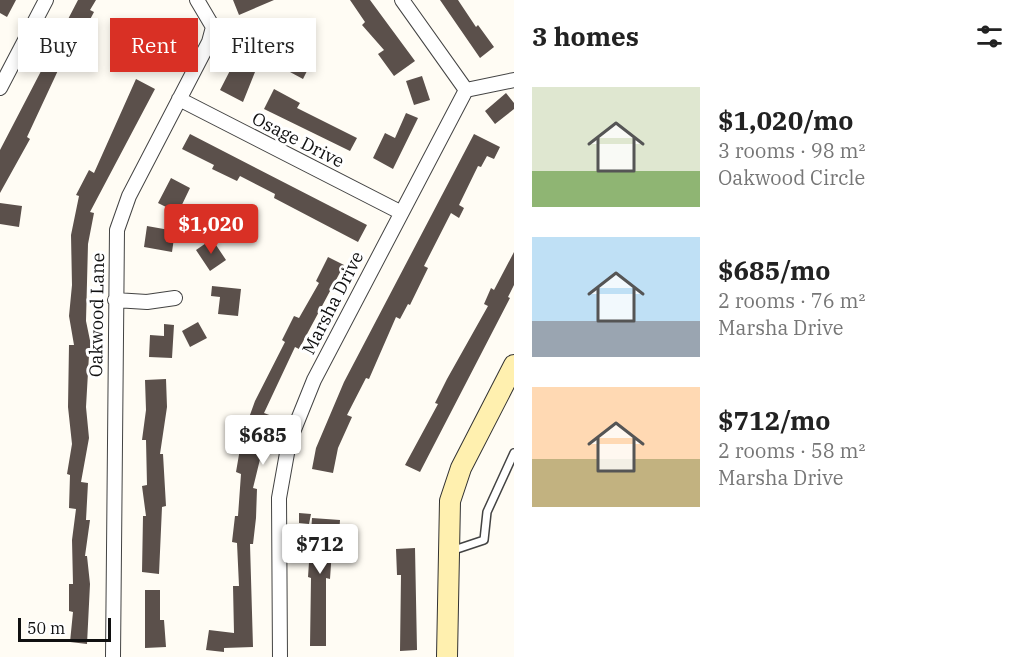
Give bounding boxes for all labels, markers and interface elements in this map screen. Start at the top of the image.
chip: Buy [18,18,98,72]
chip: Rent [110,18,198,72]
chip: Filters [210,18,316,72]
text: 3 homes [532,19,639,53]
icon: filters [973,20,1006,53]
text: $1,020/mo [718,103,853,137]
street label: Osage Drive [248,107,348,173]
icon: home [580,111,652,183]
text: 3 rooms · 98 m² [718,137,865,164]
text: Oakwood Circle [718,164,865,191]
pin: $1,020 [162,204,260,255]
text: $1,020 [178,210,244,237]
street label: Marsha Drive [297,247,368,358]
street label: Oakwood Lane [84,253,109,377]
text: $685/mo [718,253,830,287]
icon: home [580,261,652,333]
text: 2 rooms · 76 m² [718,287,865,314]
text: Marsha Drive [718,314,844,341]
text: $712/mo [718,403,830,437]
icon: home [580,411,652,483]
pin: $685 [227,415,299,466]
text: $685 [239,421,287,448]
text: 2 rooms · 58 m² [718,437,865,464]
text: Marsha Drive [718,464,844,491]
pin: $712 [284,524,356,575]
text: $712 [296,530,344,557]
scale bar [18,615,111,642]
text: 50 m [27,618,65,638]

